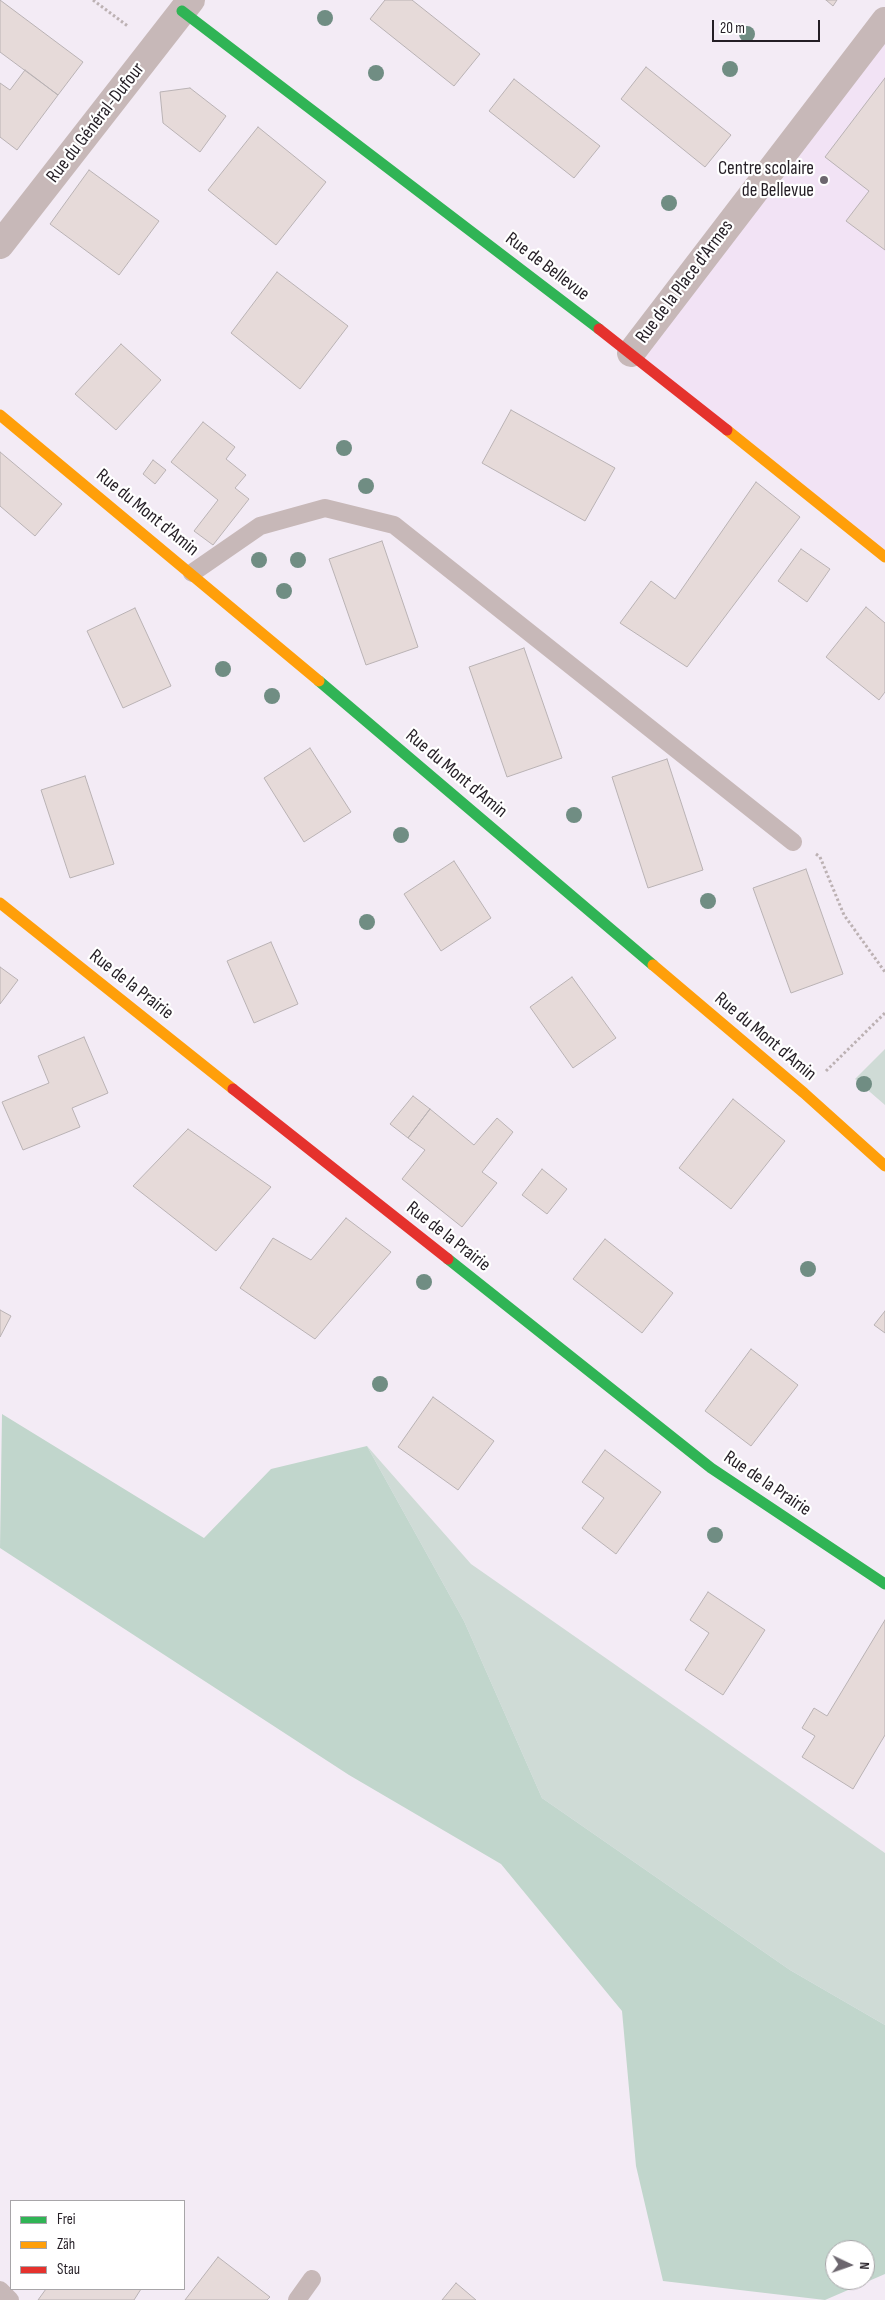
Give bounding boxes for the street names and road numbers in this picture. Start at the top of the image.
street label: Rue du Général-Dufour [42,59,150,187]
street label: Rue de la Place d'Armes [631,216,739,348]
street label: Rue de Bellevue [500,228,594,306]
street label: Rue du Mont d'Amin [91,465,203,561]
street label: Rue du Mont d'Amin [400,725,512,823]
street label: Rue de la Prairie [84,945,178,1025]
street label: Rue du Mont d'Amin [709,988,821,1086]
street label: Rue de la Prairie [401,1197,495,1277]
street label: Rue de la Prairie [719,1446,815,1522]

